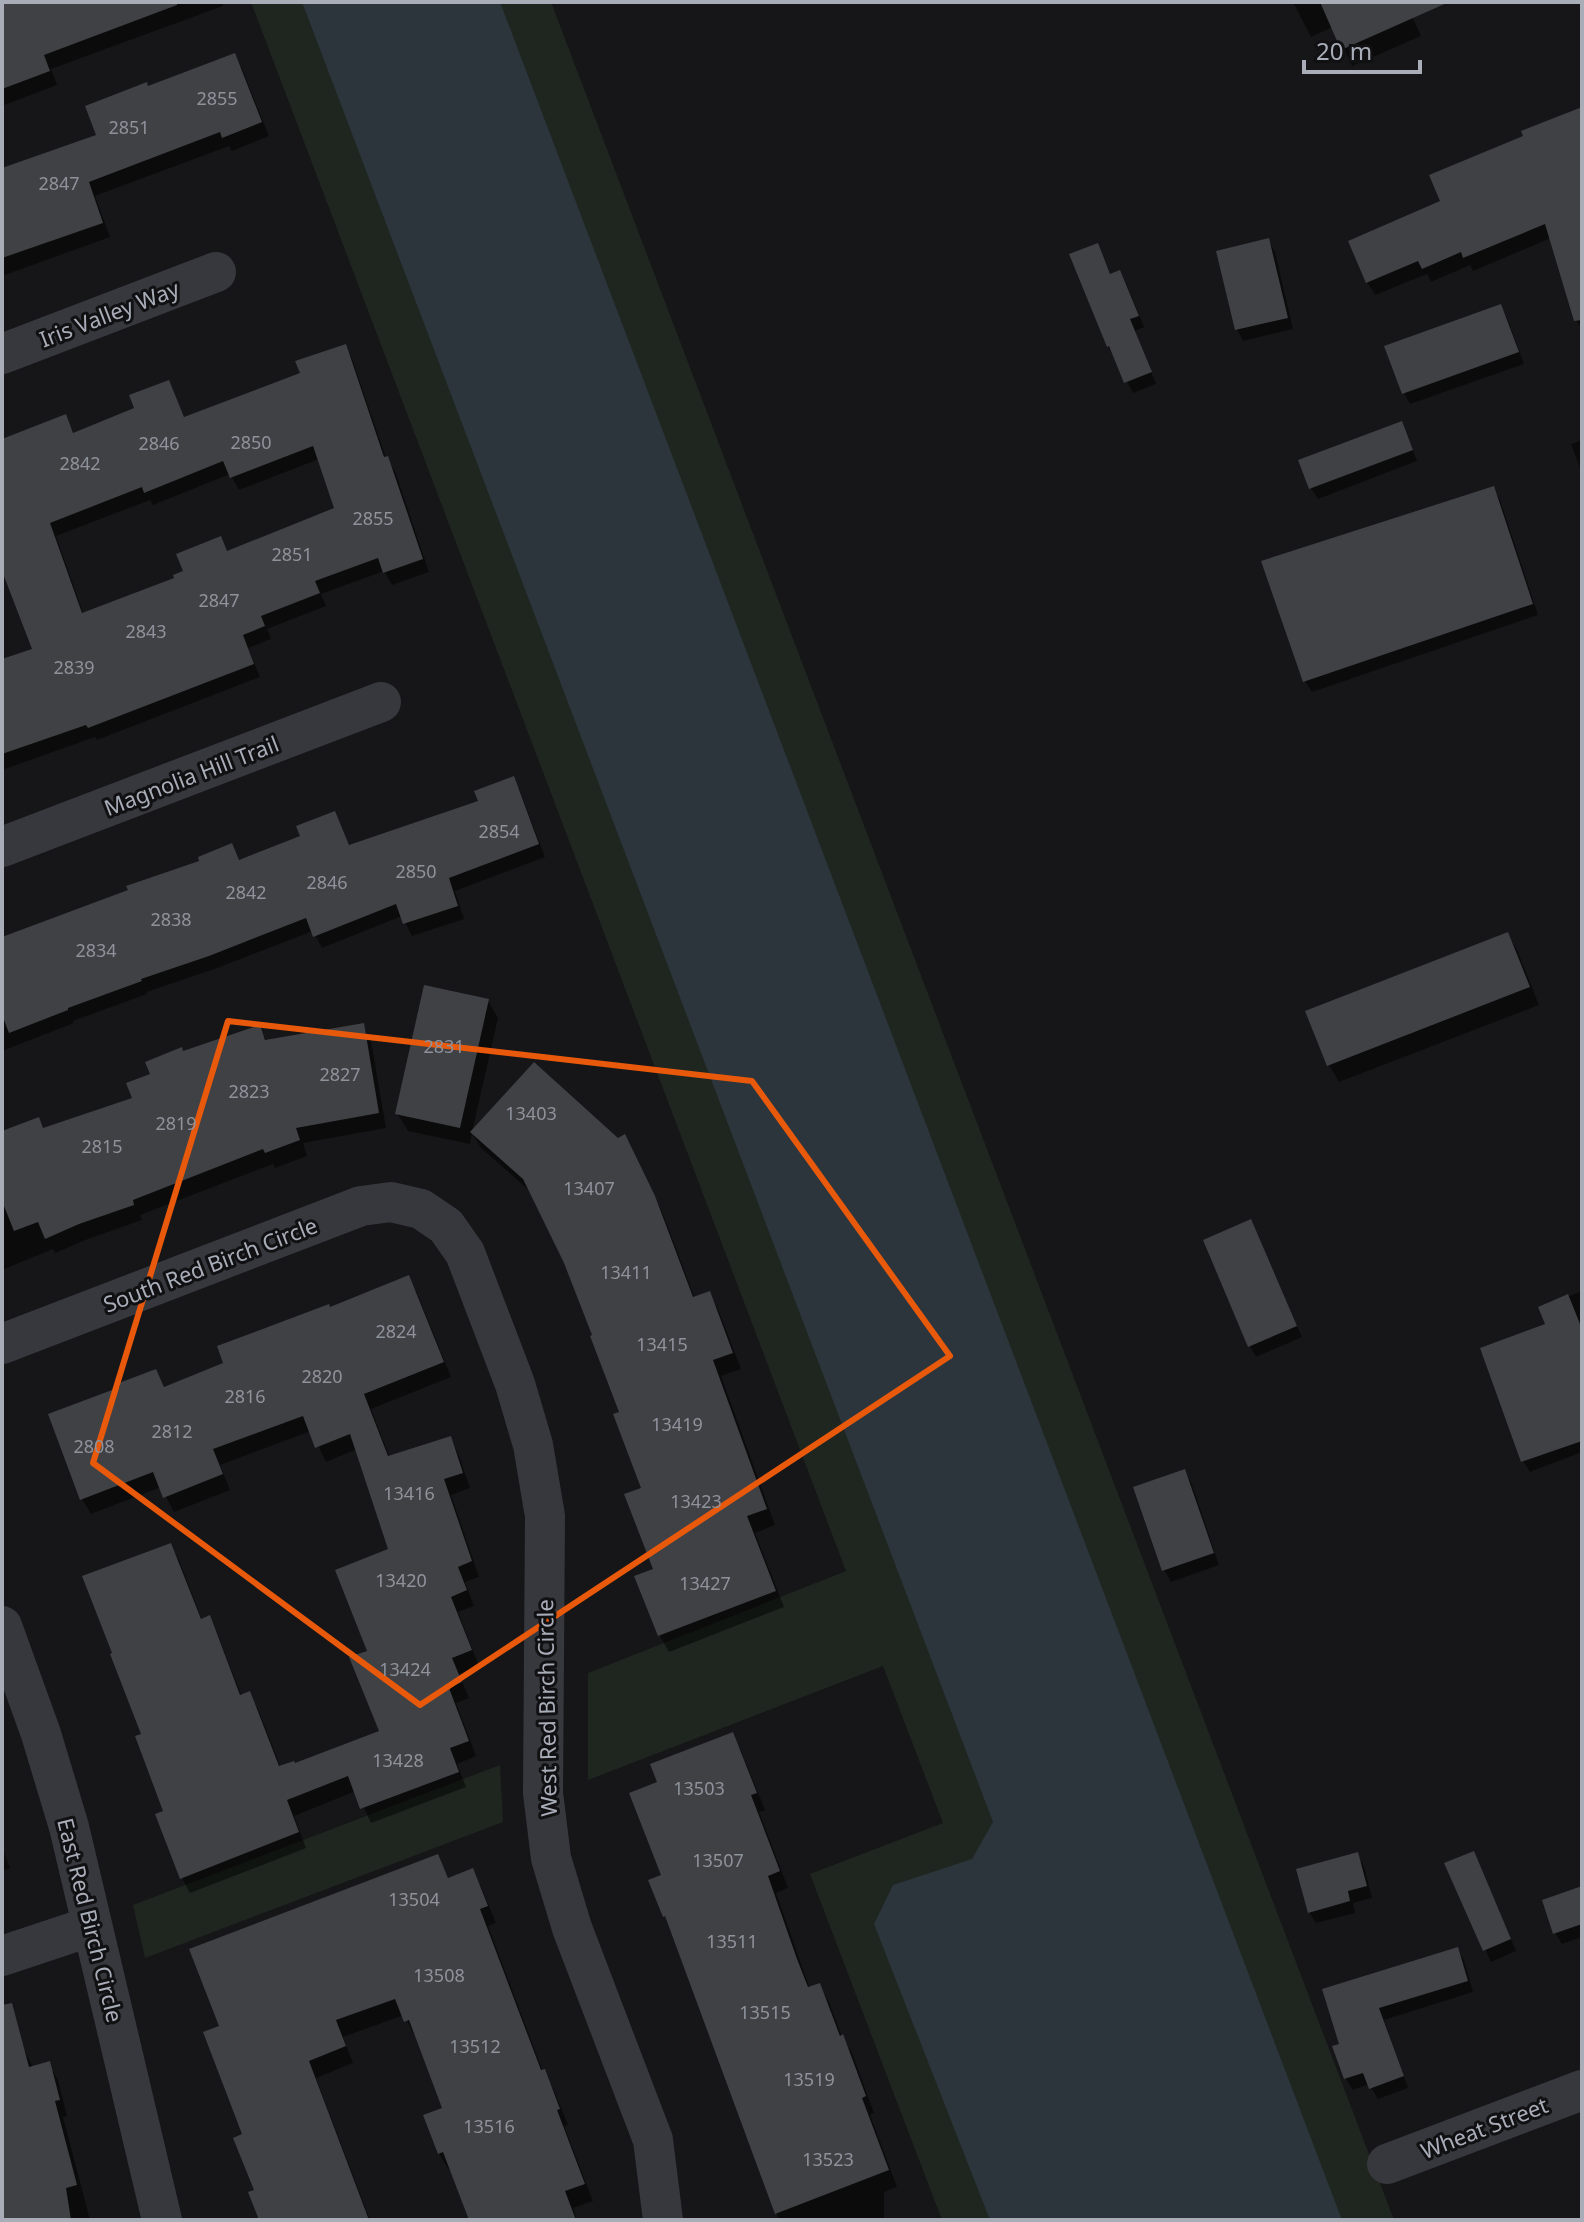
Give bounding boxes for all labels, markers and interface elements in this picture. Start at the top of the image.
scale bar [1304,24,1420,74]
text: 20 m [1316,34,1372,67]
house number: 2855 [196,86,238,110]
house number: 2851 [108,115,150,139]
house number: 2847 [38,171,80,195]
street label: Iris Valley Way [35,272,184,353]
house number: 2850 [230,430,272,454]
house number: 2846 [138,431,180,455]
house number: 2842 [59,451,101,475]
house number: 2855 [352,506,394,530]
house number: 2851 [271,542,313,566]
house number: 2847 [198,588,240,612]
house number: 2843 [125,619,167,643]
house number: 2839 [53,655,95,679]
street label: Magnolia Hill Trail [99,728,283,822]
house number: 2854 [478,819,520,843]
house number: 2850 [395,859,437,883]
house number: 2846 [306,870,348,894]
house number: 2842 [225,880,267,904]
house number: 2838 [150,907,192,931]
house number: 2834 [75,938,117,962]
house number: 2831 [423,1034,465,1058]
house number: 2827 [319,1062,361,1086]
house number: 2823 [228,1079,270,1103]
house number: 13403 [505,1101,557,1125]
house number: 2819 [155,1111,197,1135]
house number: 2815 [81,1134,123,1158]
house number: 13407 [563,1176,615,1200]
street label: South Red Birch Circle [99,1209,321,1319]
house number: 13411 [600,1260,652,1284]
house number: 2824 [375,1319,417,1343]
house number: 13415 [636,1332,688,1356]
house number: 2820 [301,1364,343,1388]
house number: 2816 [224,1384,266,1408]
house number: 13419 [651,1412,703,1436]
house number: 2812 [151,1419,193,1443]
house number: 2808 [73,1434,115,1458]
house number: 13416 [383,1481,435,1505]
house number: 13423 [670,1489,722,1513]
house number: 13420 [375,1568,427,1592]
house number: 13427 [679,1571,731,1595]
street label: West Red Birch Circle [529,1599,563,1817]
house number: 13424 [379,1657,431,1681]
house number: 13428 [372,1748,424,1772]
house number: 13503 [673,1776,725,1800]
street label: East Red Birch Circle [51,1815,131,2025]
house number: 13507 [692,1848,744,1872]
house number: 13504 [388,1887,440,1911]
house number: 13511 [706,1929,758,1953]
house number: 13508 [413,1963,465,1987]
house number: 13515 [739,2000,791,2024]
house number: 13512 [449,2034,501,2058]
house number: 13519 [783,2067,835,2091]
street label: Wheat Street [1416,2089,1552,2165]
house number: 13516 [463,2114,515,2138]
house number: 13523 [802,2147,854,2171]

